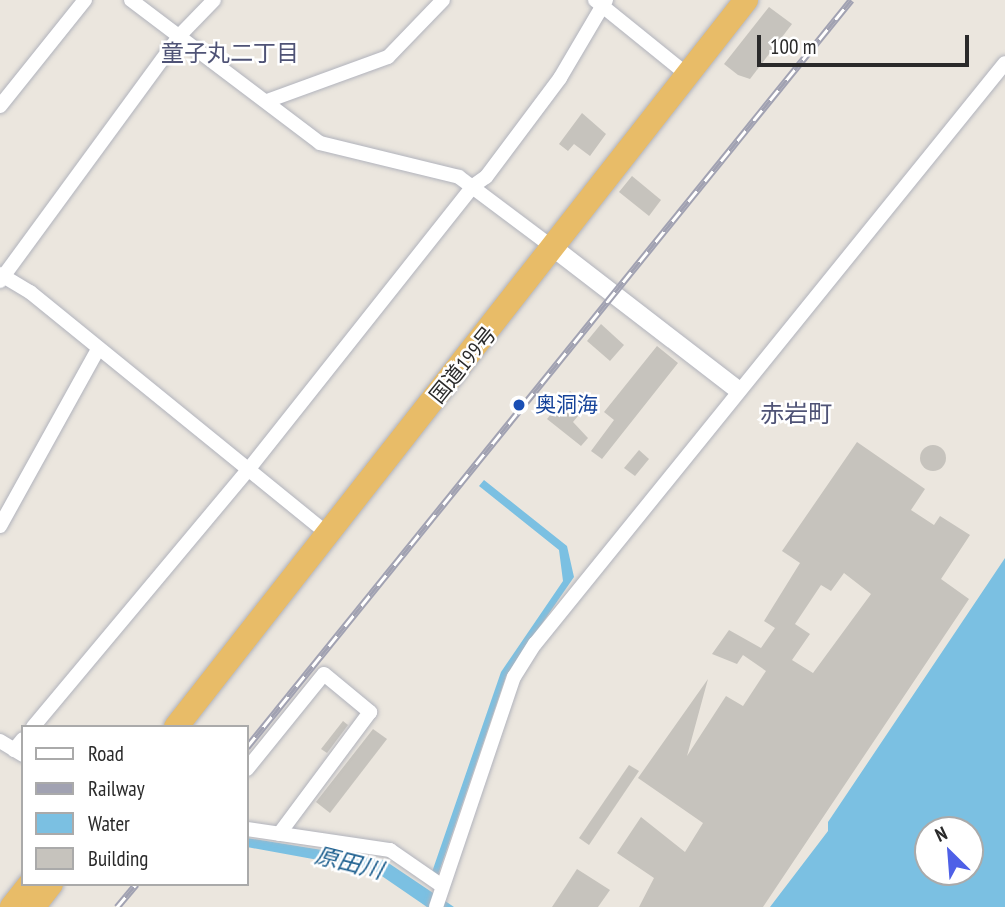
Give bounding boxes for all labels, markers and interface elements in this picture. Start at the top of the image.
scale bar [760,21,972,65]
text: 100 m [770,33,816,60]
district label: 童子丸二丁目 [161,39,299,67]
street label: 国道199号 [424,322,502,408]
place label: 奥洞海 [535,392,598,418]
marker: 奥洞海 [509,395,529,415]
district label: 赤岩町 [760,400,832,428]
legend [21,725,248,886]
text: Road [88,740,124,767]
text: Railway [88,775,145,802]
text: Water [88,810,130,837]
north arrow [914,816,984,886]
text: N [931,821,951,847]
water label: 原田川 [312,841,386,885]
text: Building [88,845,148,872]

